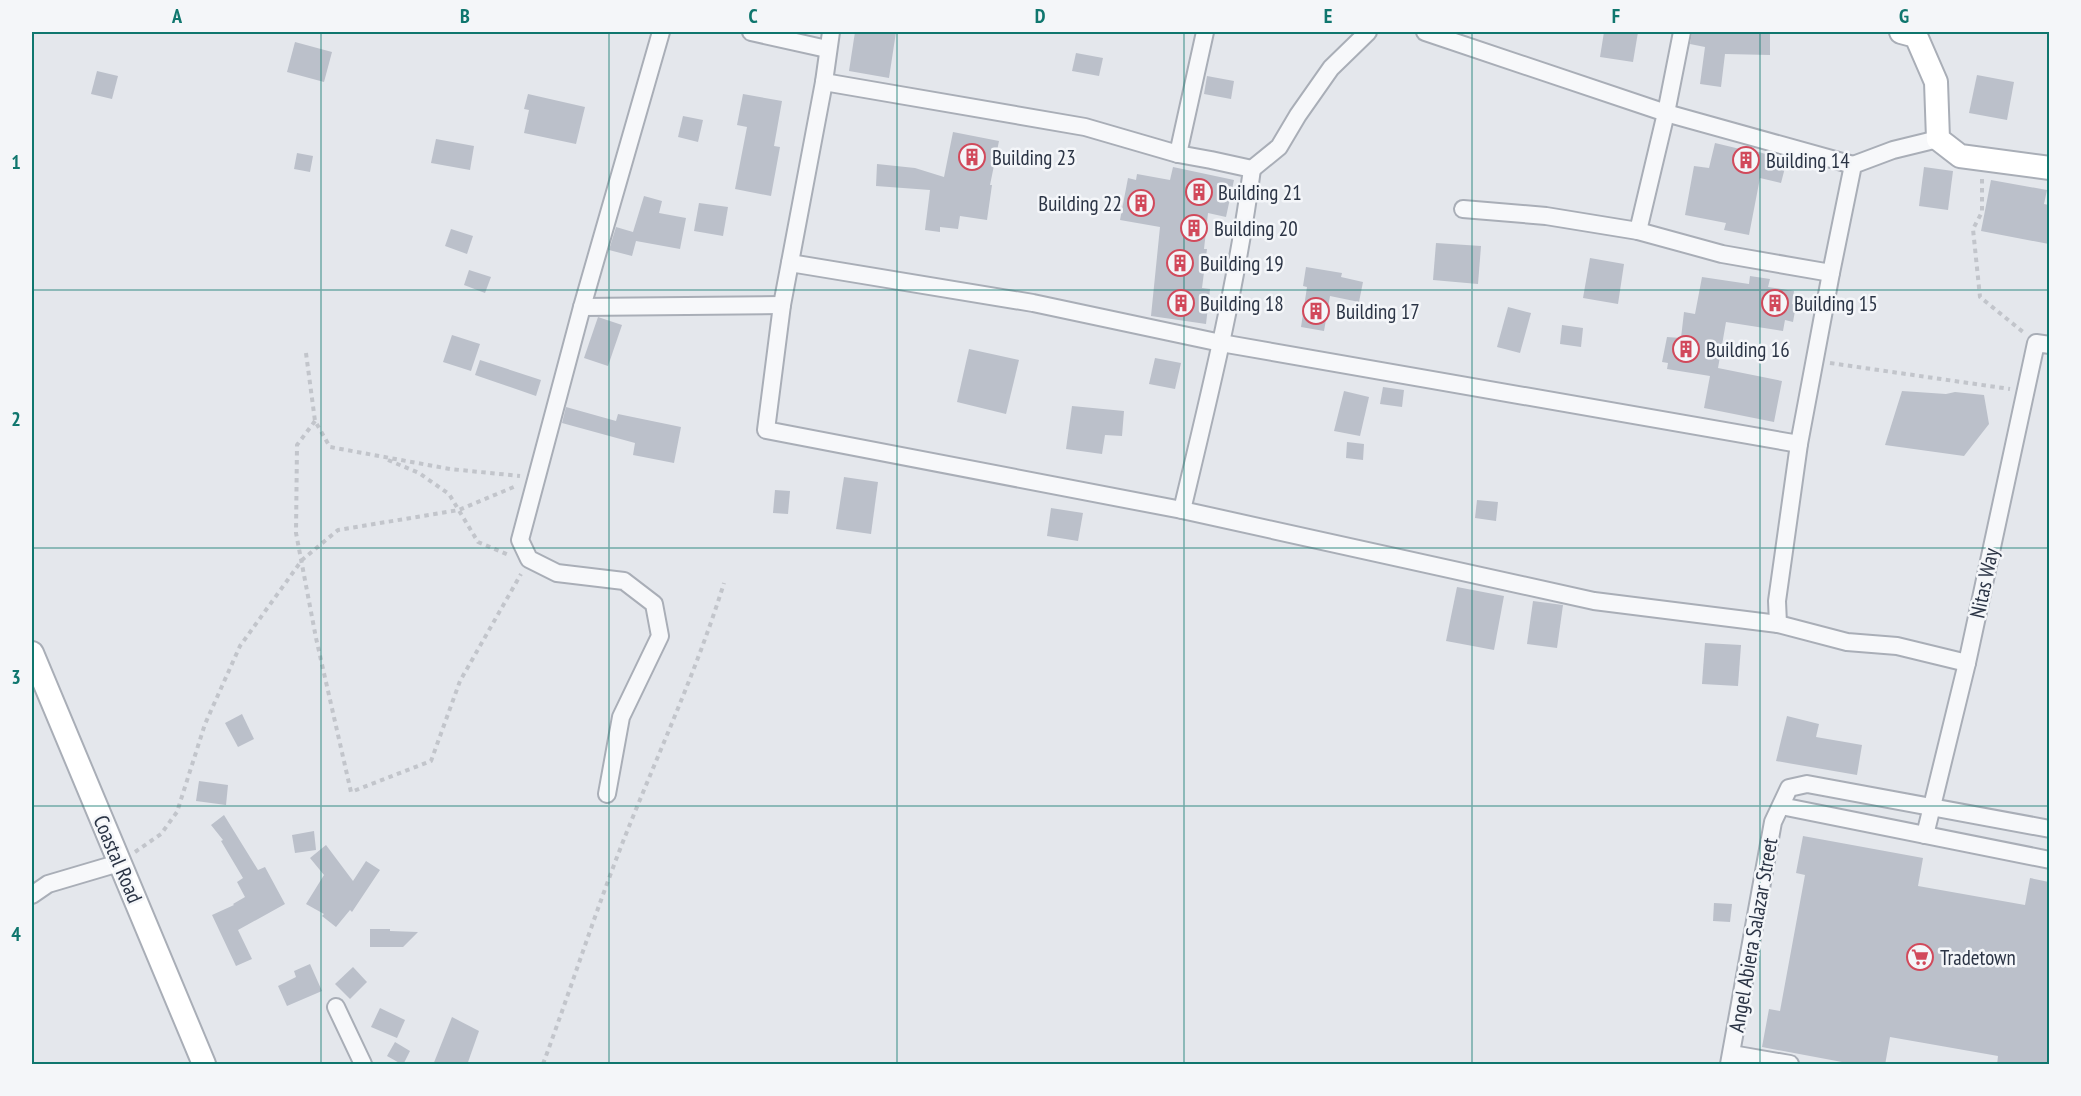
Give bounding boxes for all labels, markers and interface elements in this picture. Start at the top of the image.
text: A [171,3,183,29]
text: B [460,3,470,29]
text: C [748,3,758,29]
text: D [1035,3,1046,29]
text: E [1324,3,1332,29]
text: F [1612,3,1620,29]
text: G [1899,3,1909,29]
building icon: Building 23 [957,142,987,172]
place label: Building 23 [992,144,1076,171]
building icon: Building 14 [1731,145,1761,175]
place label: Building 14 [1766,147,1850,174]
text: 1 [11,149,21,175]
building icon: Building 21 [1184,177,1214,207]
place label: Building 21 [1218,179,1302,206]
building icon: Building 22 [1126,188,1156,218]
place label: Building 22 [1038,190,1122,217]
building icon: Building 20 [1179,213,1209,243]
place label: Building 20 [1214,215,1298,242]
building icon: Building 19 [1165,248,1195,278]
place label: Building 19 [1200,250,1284,277]
building icon: Building 18 [1166,288,1196,318]
building icon: Building 15 [1760,288,1790,318]
place label: Building 18 [1200,290,1284,317]
place label: Building 15 [1794,290,1878,317]
building icon: Building 17 [1301,296,1331,326]
place label: Building 17 [1336,298,1420,325]
building icon: Building 16 [1671,334,1701,364]
place label: Building 16 [1706,336,1790,363]
text: 2 [11,406,21,432]
street label: Nitas Way [1963,545,2005,621]
text: 3 [11,664,21,690]
street label: Coastal Road [87,811,149,907]
street label: Angel Abiera Salazar Street [1723,835,1783,1034]
text: 4 [11,921,21,947]
supermarket icon: Tradetown [1905,942,1935,972]
place label: Tradetown [1940,944,2016,971]

